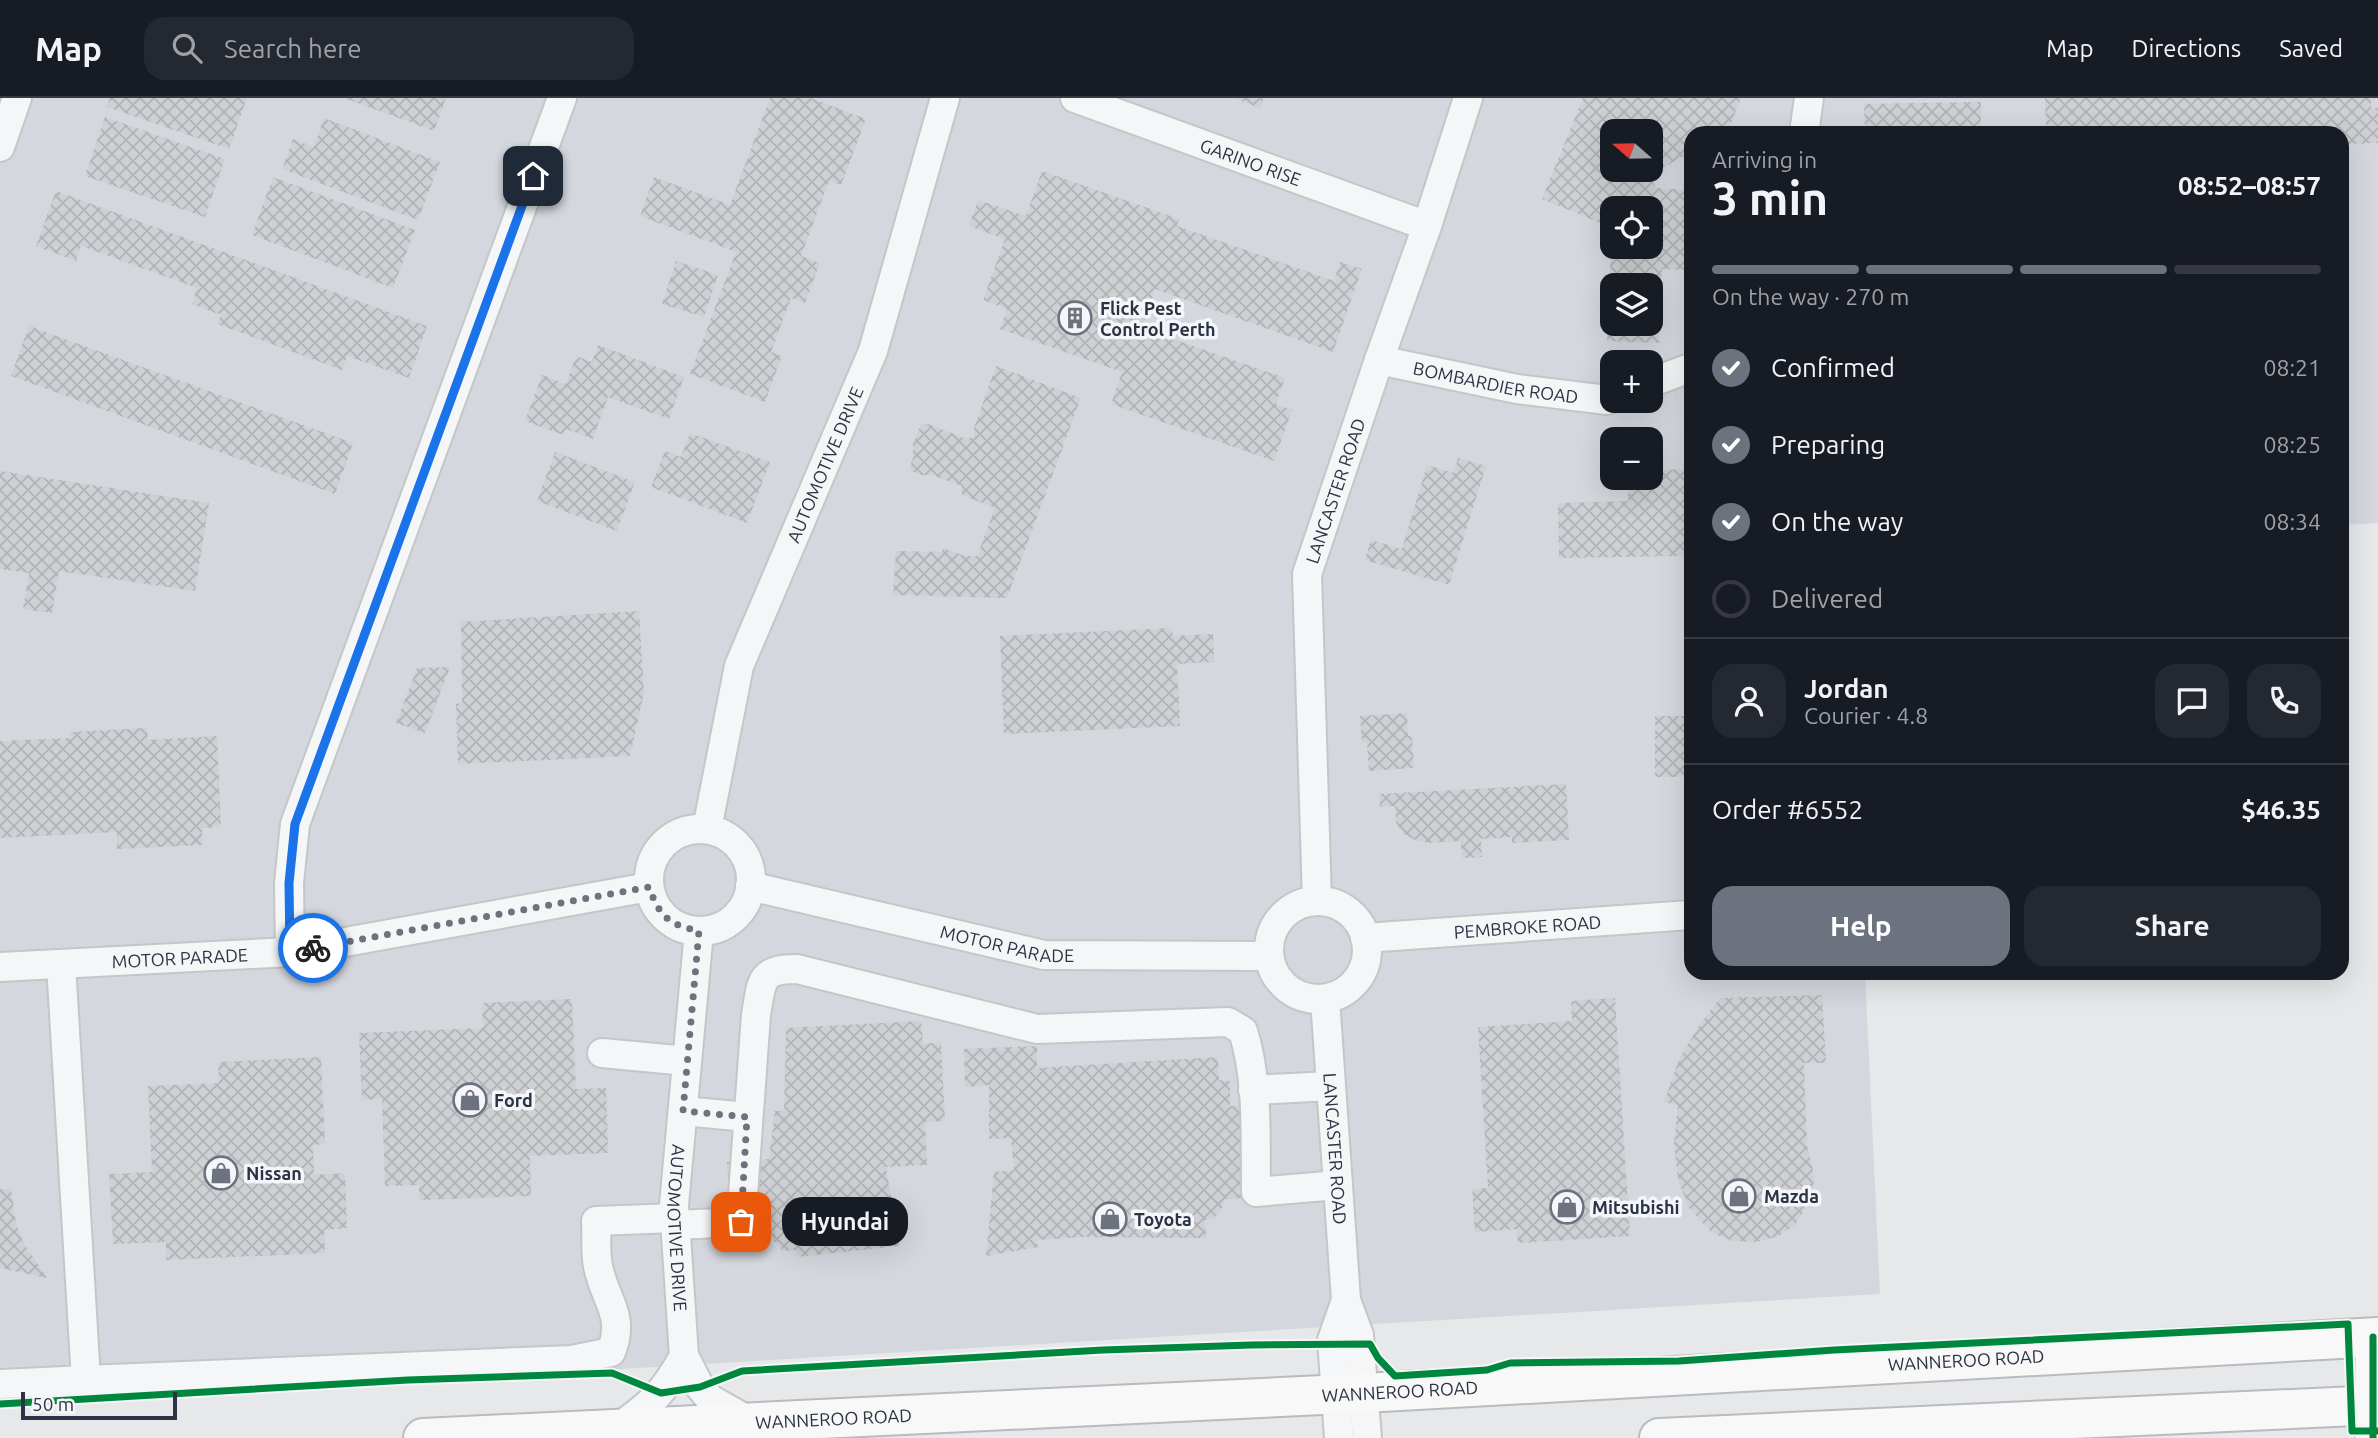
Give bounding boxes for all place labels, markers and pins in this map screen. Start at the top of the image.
pin [503,146,563,206]
place label: Flick Pest Control Perth [1100,298,1215,339]
building icon: Flick Pest Control Perth [1056,299,1094,337]
shop icon: Ford [451,1081,489,1119]
place label: Ford [494,1090,533,1110]
shop icon: Nissan [202,1154,240,1192]
place label: Nissan [246,1163,302,1183]
shop icon: Mazda [1720,1177,1758,1215]
place label: Mazda [1764,1186,1819,1206]
shop icon: Mitsubishi [1548,1188,1586,1226]
pin [711,1192,771,1252]
place label: Mitsubishi [1592,1197,1680,1217]
callout: Hyundai [783,1198,909,1246]
shop icon: Toyota [1091,1200,1129,1238]
place label: Toyota [1134,1209,1192,1229]

